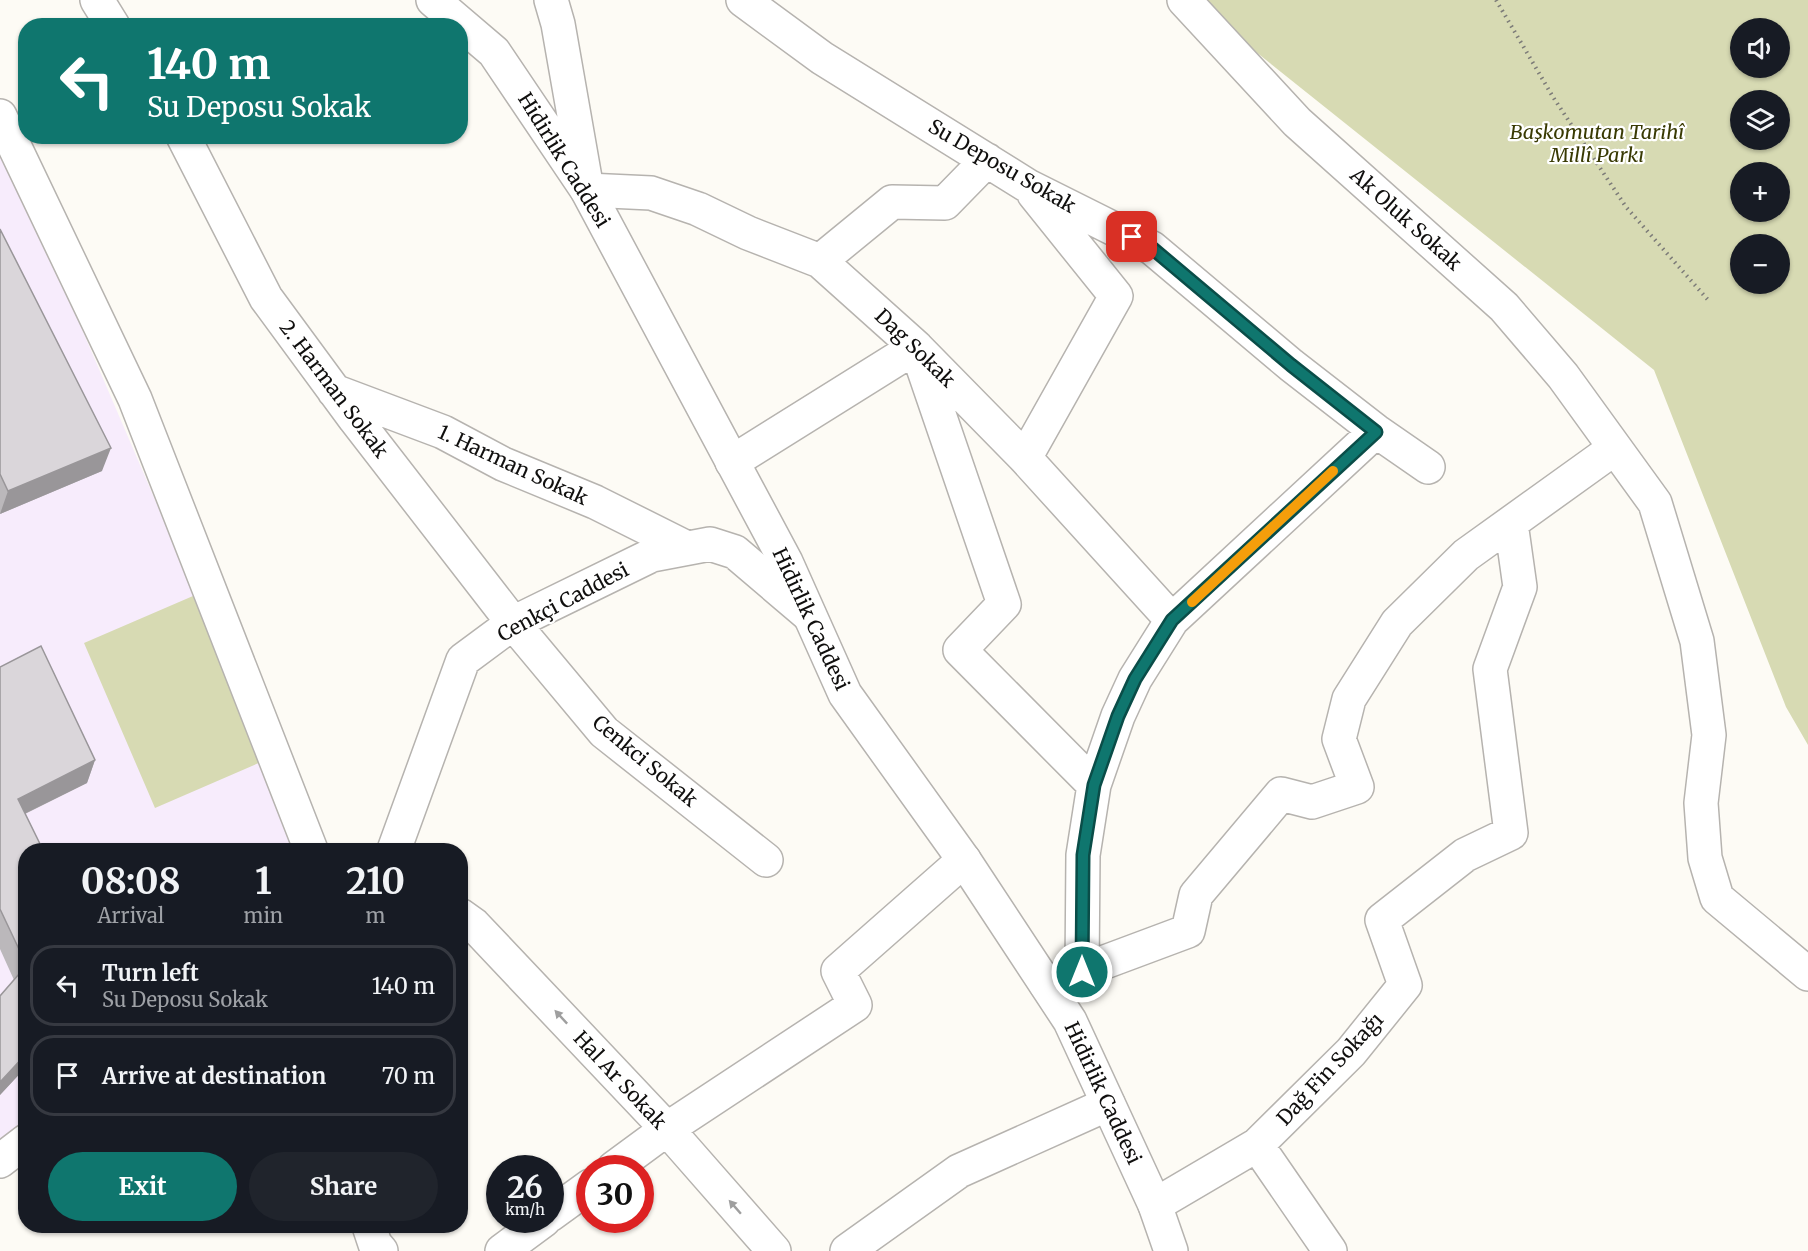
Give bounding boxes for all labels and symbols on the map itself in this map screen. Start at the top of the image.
street label: Hidirlik Caddesi [513,88,616,232]
street label: Su Deposu Sokak [924,113,1081,218]
park label: Başkomutan Tarihî Millî Parkı [1510,119,1685,167]
street label: Ak Oluk Sokak [1345,161,1467,275]
pin [1106,211,1157,262]
street label: Dag Sokak [870,303,961,392]
street label: 2. Harman Sokak [275,315,394,463]
street label: 1. Harman Sokak [434,419,592,510]
street label: Hidirlik Caddesi [767,543,855,694]
street label: Cenkçi Caddesi [493,556,633,647]
street label: Cenkci Sokak [588,709,703,812]
position arrow [1050,940,1114,1004]
street label: Dağ Fin Sokağı [1271,1007,1388,1130]
one-way arrow [555,1010,568,1025]
street label: Hidirlik Caddesi [1059,1017,1147,1168]
street label: Hal Ar Sokak [569,1025,672,1134]
speed limit sign: 30 [576,1155,654,1233]
one-way arrow [729,1200,742,1215]

